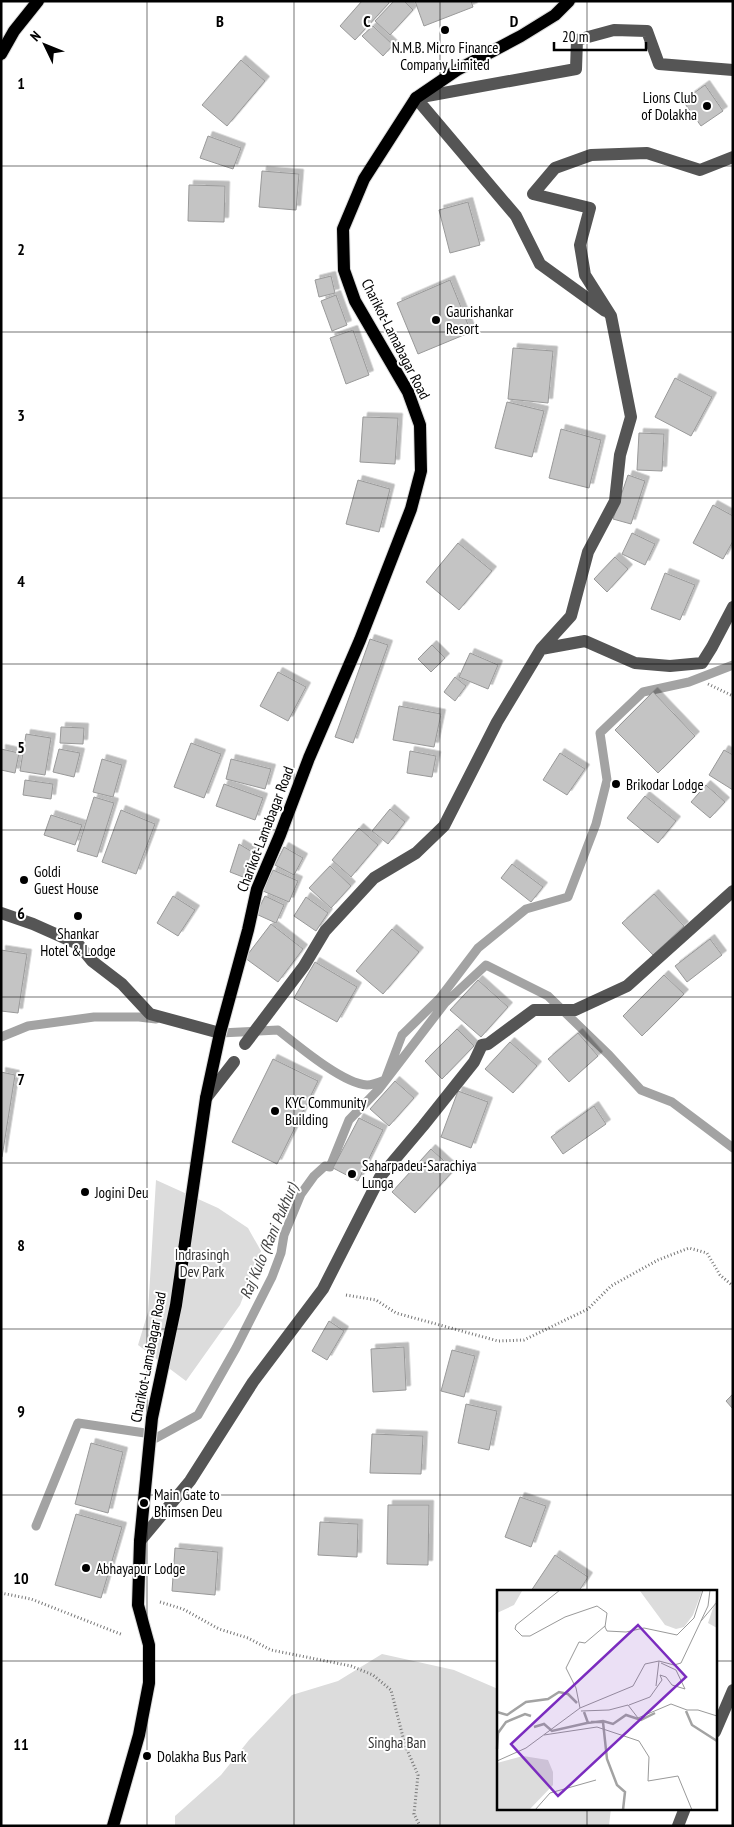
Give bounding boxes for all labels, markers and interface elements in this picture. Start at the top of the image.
text: B [216,11,224,31]
text: C [363,11,371,31]
text: D [510,11,519,31]
north arrow [20,20,70,70]
scale bar [554,20,646,52]
marker: N.M.B. Micro Finance Company Limited [439,24,451,36]
text: N [26,27,45,45]
text: 20 m [562,27,588,46]
place label: N.M.B. Micro Finance Company Limited [392,38,498,74]
text: 1 [17,73,25,93]
place label: Lions Club of Dolakha [641,88,697,124]
marker: Lions Club of Dolakha [701,100,713,112]
text: 2 [17,239,25,259]
street label: Charikot-Lamabagar Road [357,276,435,402]
place label: Gaurishankar Resort [446,302,514,338]
marker: Gaurishankar Resort [430,314,442,326]
text: 3 [17,405,25,425]
text: 4 [17,571,25,591]
text: 5 [17,737,25,757]
street label: Charikot-Lamabagar Road [232,764,298,894]
place label: Brikodar Lodge [626,775,704,794]
marker: Brikodar Lodge [610,778,622,790]
place label: Goldi Guest House [34,862,99,898]
marker: Goldi Guest House [18,874,30,886]
text: 6 [17,903,25,923]
marker: Shankar Hotel & Lodge [72,910,84,922]
place label: Shankar Hotel & Lodge [40,924,116,960]
text: 7 [17,1069,25,1089]
place label: KYC Community Building [285,1093,367,1129]
marker: KYC Community Building [269,1105,281,1117]
place label: Saharpadeu-Sarachiya Lunga [362,1156,477,1192]
marker: Saharpadeu-Sarachiya Lunga [346,1168,358,1180]
water label: Raj Kulo (Rani Pukhur) [235,1178,302,1302]
place label: Jogini Deu [94,1183,148,1202]
marker: Jogini Deu [79,1186,91,1198]
text: 8 [17,1235,25,1255]
park label: Indrasingh Dev Park [175,1245,229,1281]
street label: Charikot-Lamabagar Road [126,1290,170,1424]
text: 9 [17,1401,25,1421]
place label: Main Gate to Bhimsen Deu [154,1485,222,1521]
marker: Main Gate to Bhimsen Deu [138,1497,150,1509]
place label: Abhayapur Lodge [96,1559,185,1578]
marker: Abhayapur Lodge [80,1562,92,1574]
text: 10 [13,1568,29,1588]
inset map [497,1590,716,1810]
park label: Singha Ban [368,1733,426,1752]
text: 11 [13,1734,29,1754]
place label: Dolakha Bus Park [157,1747,247,1766]
marker: Dolakha Bus Park [141,1750,153,1762]

